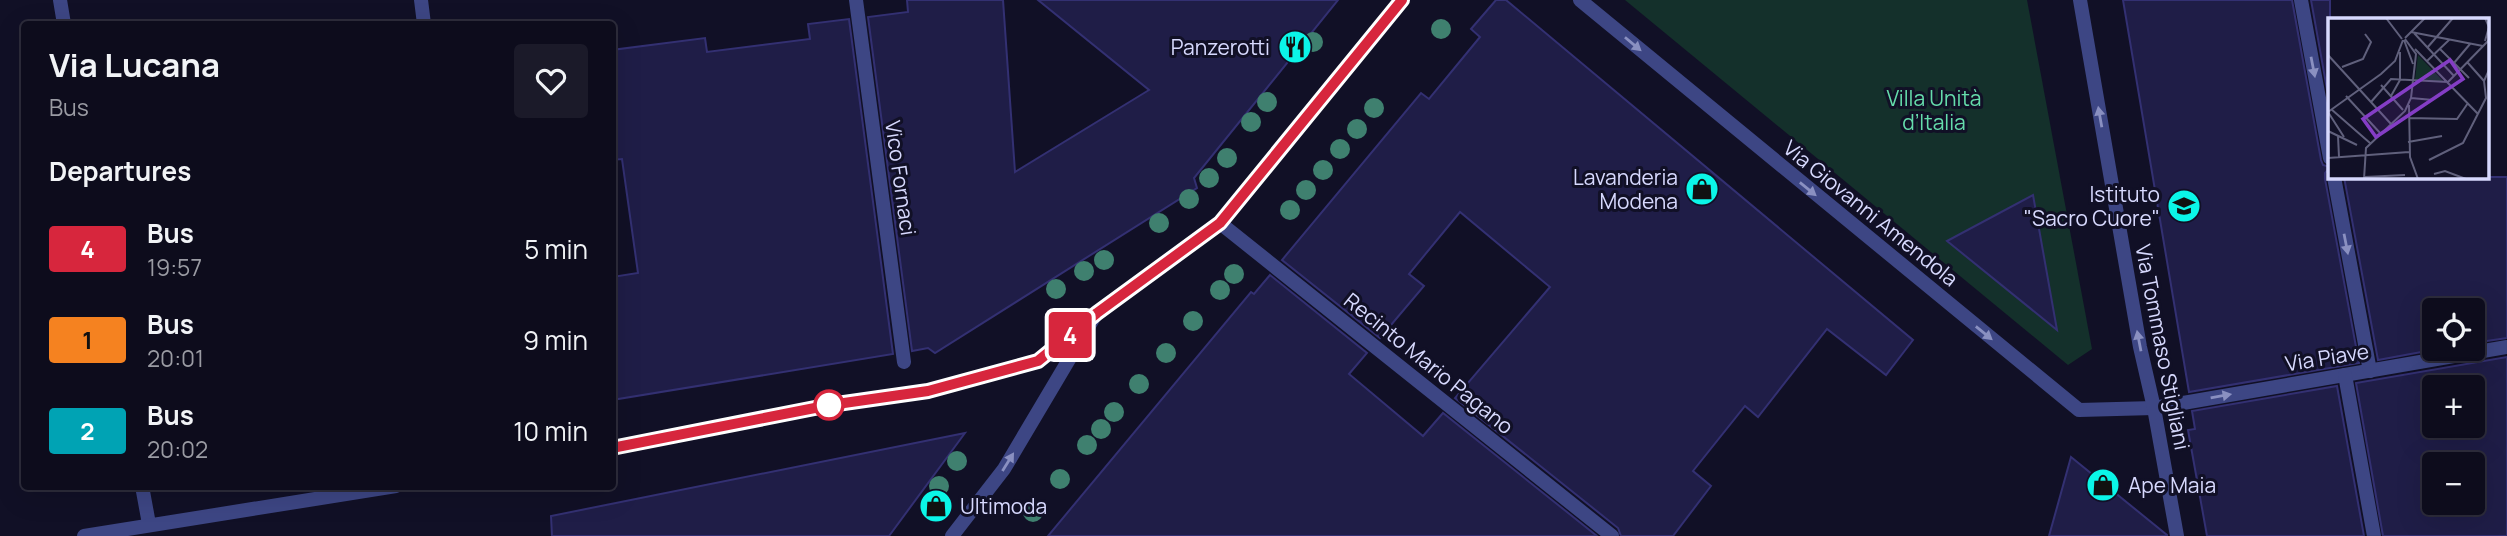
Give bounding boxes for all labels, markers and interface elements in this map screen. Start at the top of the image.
inset map [2328,18,2490,178]
restaurant icon: Panzerotti [1276,28,1314,66]
place label: Panzerotti [1171,33,1270,61]
one-way arrow [1623,36,1641,51]
text: Via Lucana [49,42,220,87]
button: heart [514,44,588,118]
one-way arrow [2308,56,2319,78]
park label: Villa Unità d’Italia [1886,84,1982,136]
text: Bus [49,91,89,123]
one-way arrow [2094,106,2105,128]
street label: Vico Fornaci [879,119,923,237]
street label: Via Giovanni Amendola [1778,134,1964,292]
text: Departures [49,153,191,189]
place label: Lavanderia Modena [1573,163,1678,215]
shop icon: Lavanderia Modena [1683,170,1721,208]
place label: Istituto "Sacro Cuore" [2024,180,2160,232]
one-way arrow [1799,181,1816,196]
school or university icon: Istituto "Sacro Cuore" [2165,187,2203,225]
text: Bus [147,215,194,251]
text: 5 min [524,231,588,267]
text: 4 [80,232,95,265]
one-way arrow [2341,233,2352,255]
street label: Via Tommaso Stigliani [2129,242,2197,452]
text: 19:57 [147,251,202,283]
street label: Recinto Mario Pagano [1339,286,1519,440]
map controls [2422,298,2485,515]
button: locate [2422,298,2485,361]
text: Bus [147,306,194,342]
line badge: 4 [1047,312,1093,358]
text: 4 [1063,318,1077,351]
text: 9 min [523,322,588,358]
text: 1 [82,323,93,356]
one-way arrow [1975,325,1993,340]
one-way arrow [2134,330,2145,352]
street label: Via Piave [2283,337,2371,377]
text: 20:01 [147,342,204,374]
button: + [2422,375,2485,438]
unlabelled marker [814,390,844,420]
one-way arrow [2210,390,2232,401]
text: Bus [147,397,194,433]
text: 10 min [513,413,588,449]
text: 2 [80,414,95,447]
text: 20:02 [147,433,208,465]
one-way arrow [1001,452,1014,471]
button: − [2422,452,2485,515]
shop icon: Ape Maia [2084,466,2122,504]
place label: Ape Maia [2128,471,2216,499]
shop icon: Ultimoda [917,487,955,525]
place label: Ultimoda [960,492,1047,520]

